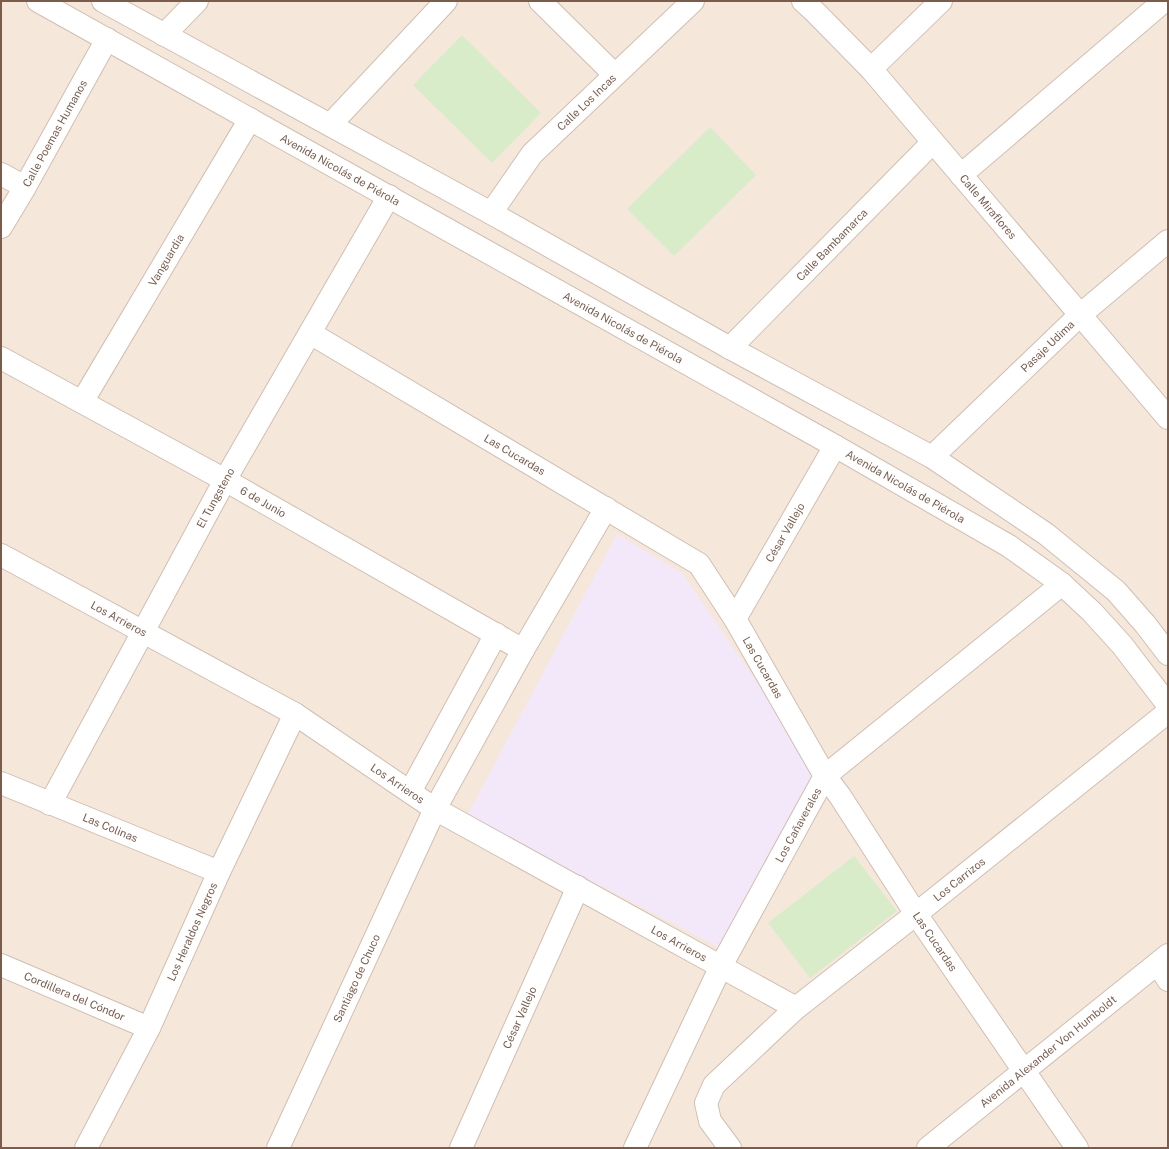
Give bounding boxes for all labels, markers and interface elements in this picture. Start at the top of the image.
street label: Calle Los Incas [555,71,619,133]
street label: Calle Poemas Humanos [20,77,89,189]
street label: Avenida Nicolás de Piérola [278,132,402,208]
street label: Calle Miraflores [957,172,1019,242]
street label: Calle Bambamarca [794,206,870,283]
street label: Vanguardia [146,232,186,288]
street label: Avenida Nicolás de Piérola [561,289,685,366]
street label: Pasaje Udima [1018,318,1077,374]
street label: Las Cucardas [482,432,548,477]
street label: Avenida Nicolás de Piérola [844,448,967,525]
street label: El Tungsteno [194,466,237,530]
street label: 6 de Junio [238,484,288,520]
street label: César Vallejo [763,501,807,564]
street label: Los Arrieros [89,599,149,639]
street label: Las Cucardas [740,635,785,701]
street label: Los Arrieros [368,761,427,806]
street label: Los Cañaverales [773,785,824,864]
street label: Las Colinas [81,811,140,844]
street label: Los Carrizos [931,855,988,904]
street label: Los Heraldos Negros [165,880,220,983]
street label: Las Cucardas [911,910,960,974]
street label: Los Arrieros [649,923,709,964]
street label: Santiago de Chuco [331,932,382,1024]
street label: Cordillera del Cóndor [22,970,127,1023]
street label: César Vallejo [500,985,539,1050]
street label: Avenida Alexander Von Humboldt [977,993,1119,1110]

